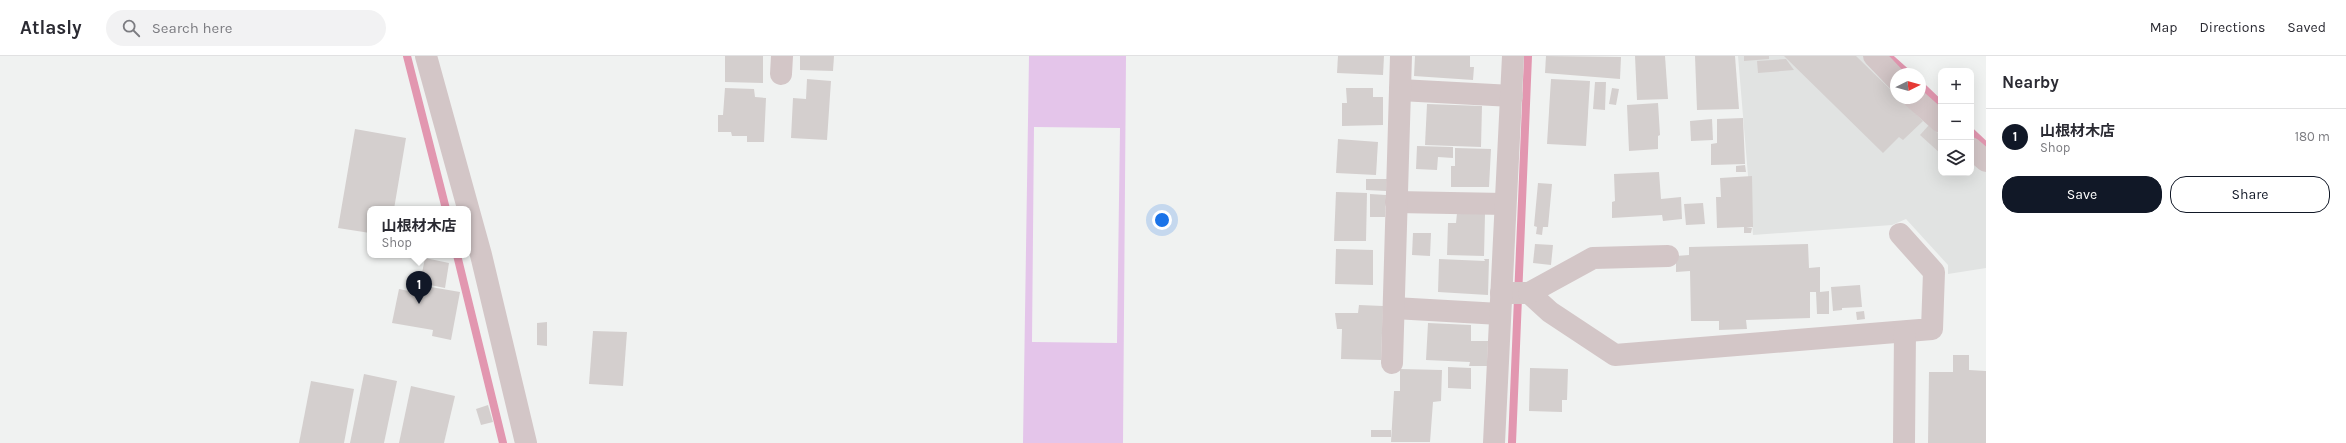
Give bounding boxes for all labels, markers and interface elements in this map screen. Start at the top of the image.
search box [106,10,386,46]
text: Atlasly [20,17,82,39]
icon: search [120,17,142,39]
text: Search here [152,19,232,37]
text: Map [2150,19,2178,36]
text: Directions [2200,19,2265,36]
text: Saved [2287,19,2326,36]
north arrow [1890,68,1926,104]
map controls [1938,68,1974,176]
button: + [1938,68,1974,104]
text: Nearby [2002,72,2059,92]
button: − [1938,104,1974,140]
text: 山根材木店 [2040,122,2115,140]
text: 1 [2013,129,2017,144]
text: 180 m [2295,129,2330,144]
button: layers [1938,140,1974,176]
text: Shop [2040,140,2070,155]
button: Save [2002,176,2162,213]
button: Share [2170,176,2330,213]
popup [367,206,471,258]
your location [1152,210,1172,230]
text: 山根材木店 [381,217,457,235]
text: Shop [381,235,412,250]
pin: 1 [406,271,432,304]

